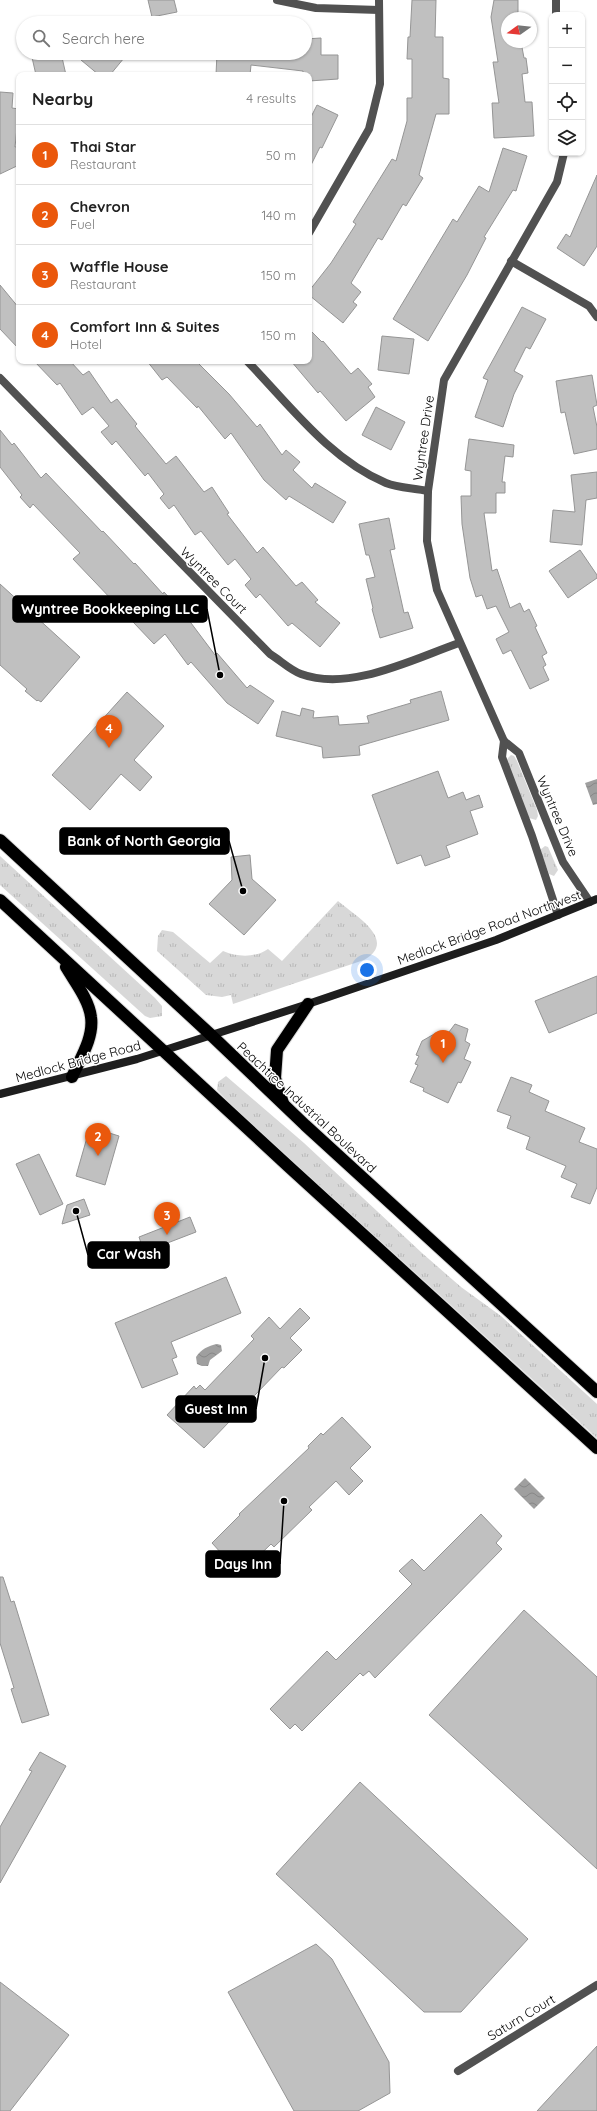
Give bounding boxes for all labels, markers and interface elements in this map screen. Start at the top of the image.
north arrow [501,12,537,48]
map controls [549,12,585,156]
button: + [549,12,585,48]
search box [16,16,312,60]
icon: search [30,27,52,49]
text: Search here [62,29,145,48]
button: − [549,48,585,84]
button: locate [549,84,585,120]
text: Nearby [32,88,93,109]
text: 4 results [246,90,296,106]
button: layers [549,120,585,156]
text: Thai Star [70,137,136,156]
text: 1 [42,147,48,163]
text: 50 m [266,147,296,163]
text: Restaurant [70,156,136,172]
text: Chevron [70,197,130,216]
text: 2 [41,207,49,223]
text: 140 m [261,207,296,223]
text: Fuel [70,216,95,232]
text: Waffle House [70,257,169,276]
text: 3 [42,267,48,283]
text: 150 m [261,267,296,283]
text: Restaurant [70,276,136,292]
text: Comfort Inn & Suites [70,317,219,336]
text: 4 [41,327,49,343]
text: 150 m [261,327,296,343]
text: Hotel [70,336,102,352]
street label: Wyntree Drive [409,394,437,482]
street label: Wyntree Court [177,543,251,617]
callout: Wyntree Bookkeeping LLC [13,596,207,622]
text: Wyntree Bookkeeping LLC [21,600,199,618]
pin: 4 [96,715,122,748]
street label: Wyntree Drive [534,773,582,859]
callout: Bank of North Georgia [60,828,229,854]
text: Bank of North Georgia [67,832,221,850]
street label: Medlock Bridge Road Northwest [395,886,583,968]
your location [357,960,377,980]
pin: 1 [430,1030,456,1063]
street label: Medlock Bridge Road [14,1037,142,1085]
street label: Peachtree Industrial Boulevard [234,1038,380,1176]
pin: 2 [85,1123,111,1156]
pin: 3 [154,1202,180,1235]
callout: Car Wash [88,1242,169,1268]
text: Car Wash [97,1245,161,1263]
callout: Guest Inn [176,1396,256,1422]
text: Guest Inn [184,1400,248,1418]
callout: Days Inn [206,1551,280,1577]
text: Days Inn [214,1555,272,1573]
street label: Saturn Court [484,1991,558,2043]

